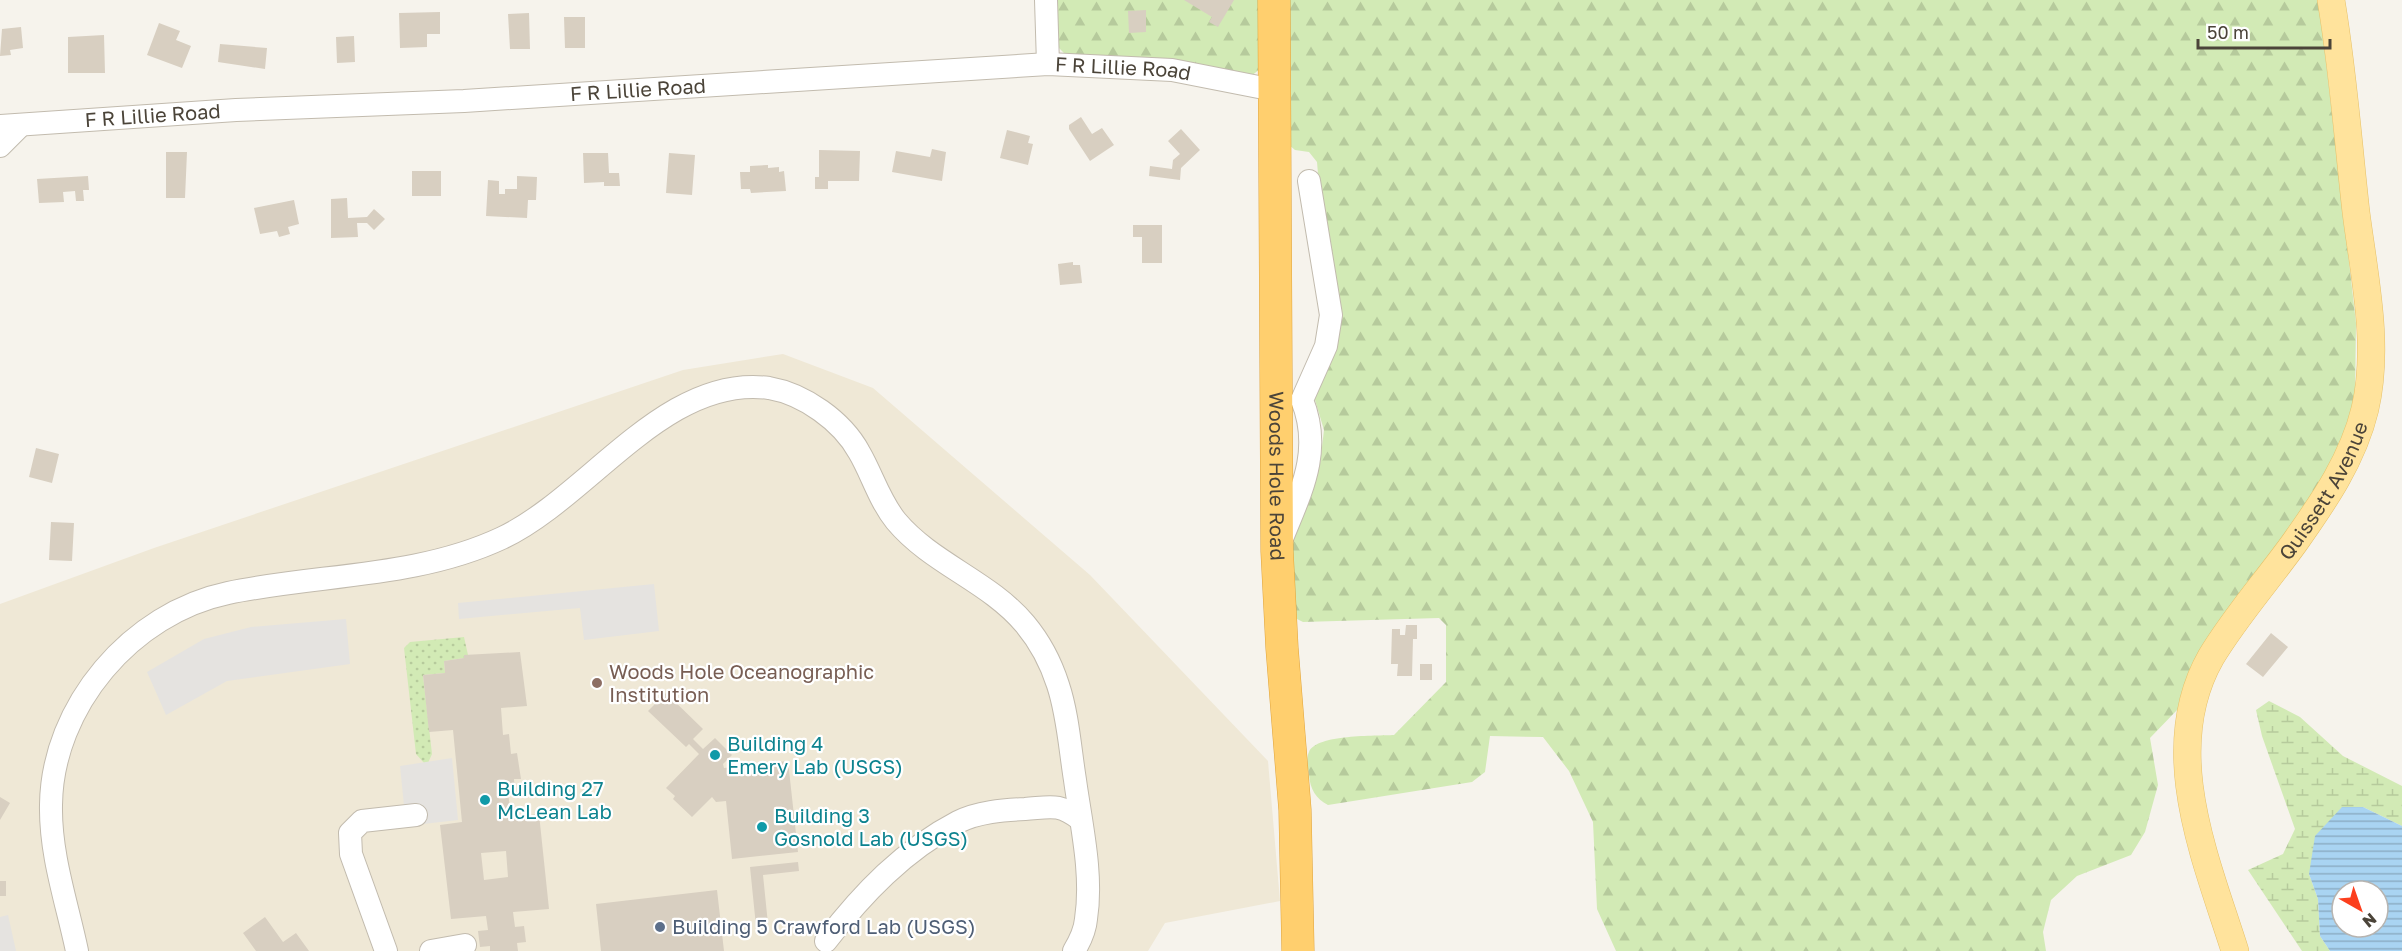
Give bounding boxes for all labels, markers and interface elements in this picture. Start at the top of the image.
scale bar [2198,12,2330,50]
text: 50 m [2207,21,2249,43]
street label: F R Lillie Road [1055,51,1193,84]
street label: F R Lillie Road [569,73,707,105]
street label: F R Lillie Road [84,98,221,131]
street label: Woods Hole Road [1265,391,1290,561]
street label: Quissett Avenue [2273,418,2372,564]
place label: Woods Hole Oceanographic Institution [609,659,874,706]
marker: Woods Hole Oceanographic Institution [590,676,604,690]
place label: Building 4 Emery Lab (USGS) [727,731,903,778]
marker: Building 4 Emery Lab (USGS) [708,748,722,762]
place label: Building 27 McLean Lab [497,776,612,823]
marker: Building 27 McLean Lab [478,793,492,807]
place label: Building 3 Gosnold Lab (USGS) [774,803,968,850]
marker: Building 3 Gosnold Lab (USGS) [755,820,769,834]
north arrow [2330,879,2390,939]
text: N [2359,909,2381,932]
place label: Building 5 Crawford Lab (USGS) [672,914,976,938]
marker: Building 5 Crawford Lab (USGS) [653,920,667,934]

